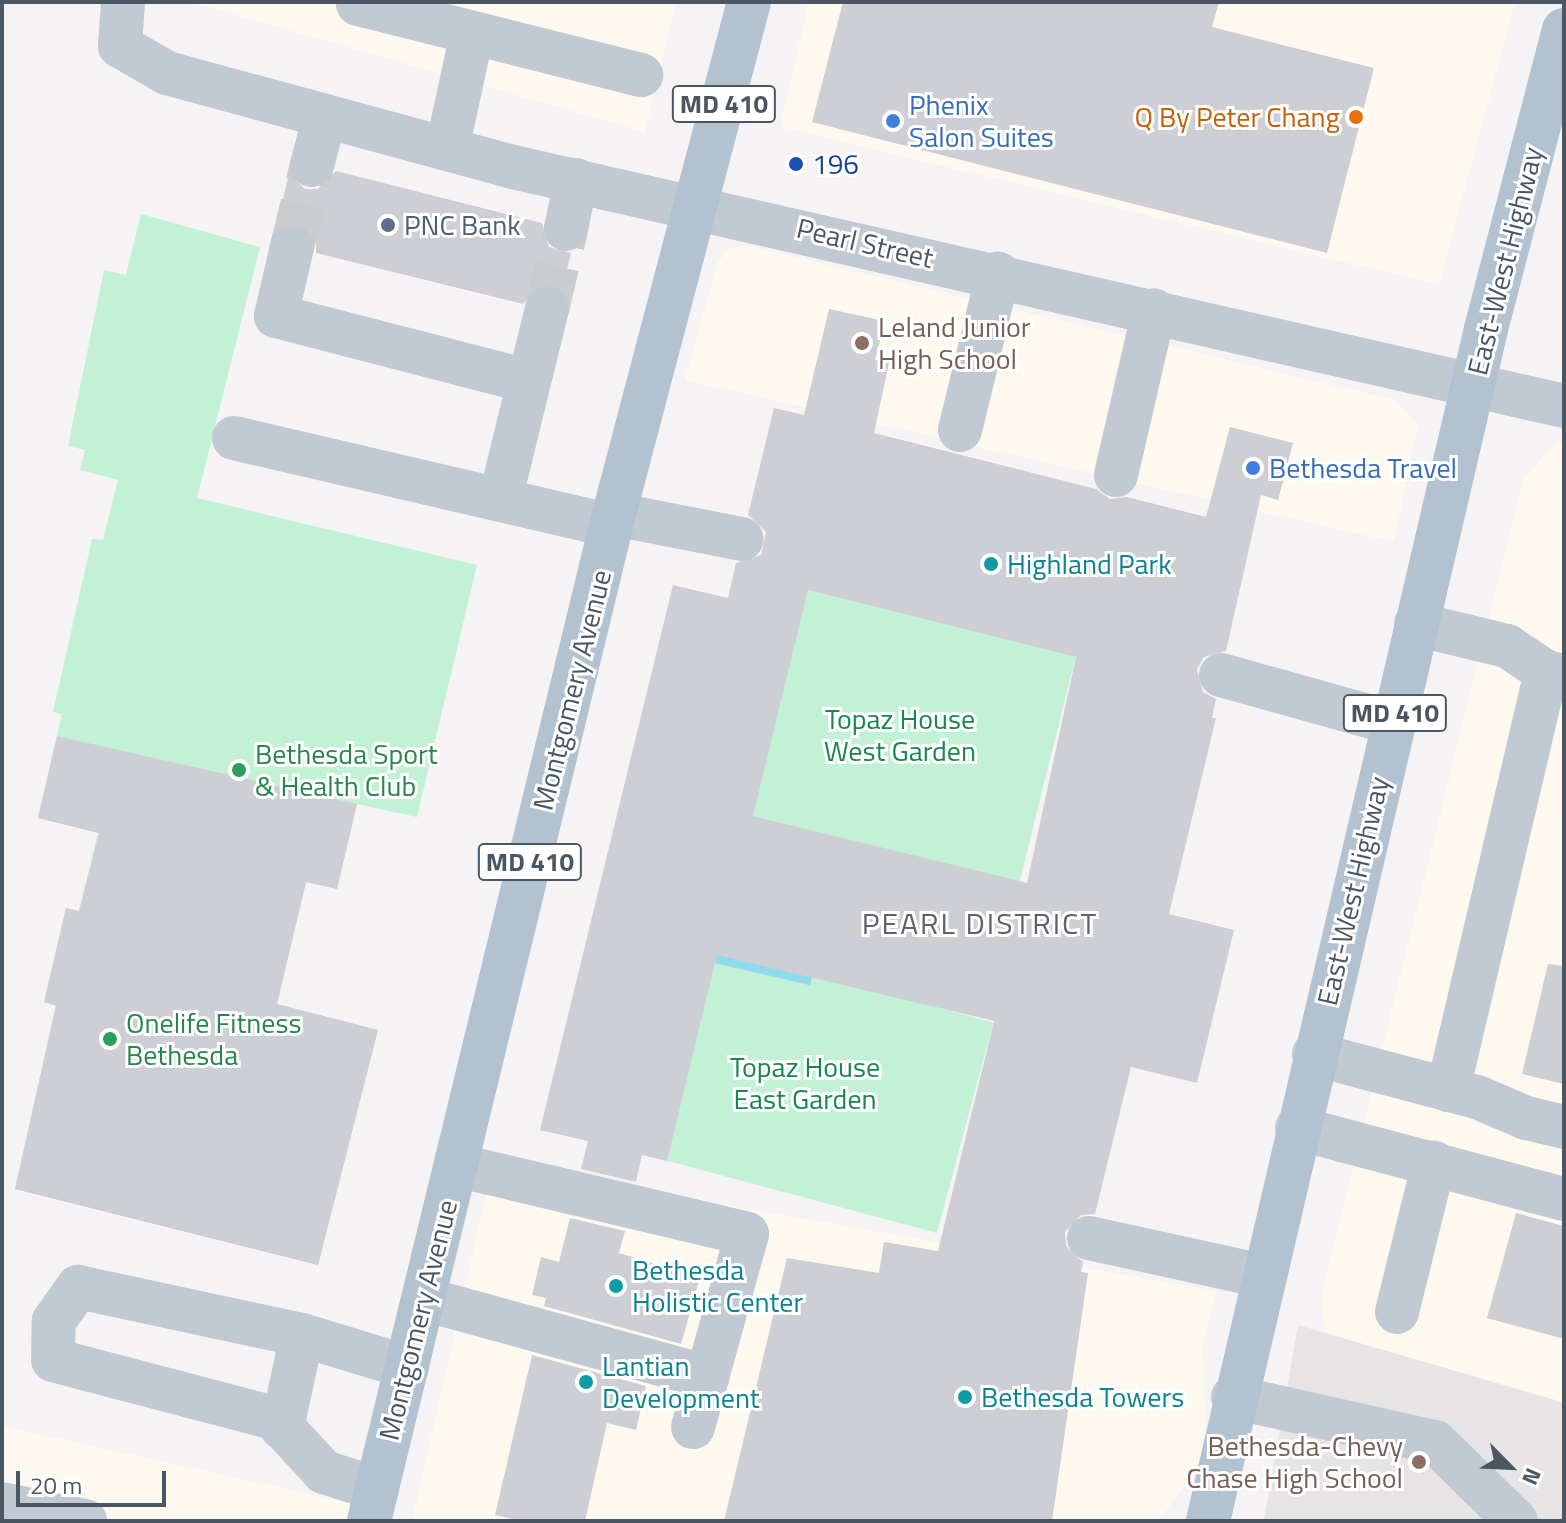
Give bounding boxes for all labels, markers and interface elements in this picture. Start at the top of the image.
road number: MD 410 [670,82,778,126]
place label: Phenix Salon Suites [909,88,1054,154]
place label: Q By Peter Chang [1134,100,1340,134]
marker: Q By Peter Chang [1347,108,1365,126]
marker: Phenix Salon Suites [884,112,902,130]
street label: East-West Highway [1460,144,1550,378]
place label: 196 [812,147,859,181]
marker: 196 [787,155,805,173]
place label: PNC Bank [404,208,521,242]
street label: Pearl Street [793,211,937,275]
marker: PNC Bank [379,216,397,234]
place label: Leland Junior High School [878,310,1031,376]
marker: Leland Junior High School [853,334,871,352]
place label: Bethesda Travel [1269,451,1457,485]
marker: Bethesda Travel [1244,459,1262,477]
place label: Highland Park [1007,547,1172,581]
marker: Highland Park [982,555,1000,573]
street label: Montgomery Avenue [526,566,618,814]
road number: MD 410 [1341,691,1449,735]
park label: Topaz House West Garden [824,702,976,768]
place label: Bethesda Sport & Health Club [255,737,438,803]
marker: Bethesda Sport & Health Club [230,761,248,779]
street label: East-West Highway [1310,773,1396,1009]
road number: MD 410 [476,840,584,884]
district label: PEARL DISTRICT [862,905,1098,941]
place label: Onelife Fitness Bethesda [126,1006,301,1072]
marker: Onelife Fitness Bethesda [101,1030,119,1048]
park label: Topaz House East Garden [730,1050,880,1116]
street label: Montgomery Avenue [372,1196,464,1444]
place label: Bethesda Holistic Center [632,1253,803,1319]
marker: Bethesda Holistic Center [607,1277,625,1295]
place label: Lantian Development [602,1349,760,1415]
marker: Lantian Development [577,1373,595,1391]
place label: Bethesda Towers [981,1380,1184,1414]
marker: Bethesda Towers [956,1388,974,1406]
north arrow [1470,1427,1550,1507]
place label: Bethesda-Chevy Chase High School [1186,1429,1403,1495]
marker: Bethesda-Chevy Chase High School [1410,1453,1428,1471]
scale bar [20,1455,170,1505]
text: N [1513,1463,1551,1491]
text: 20 m [30,1467,82,1503]

